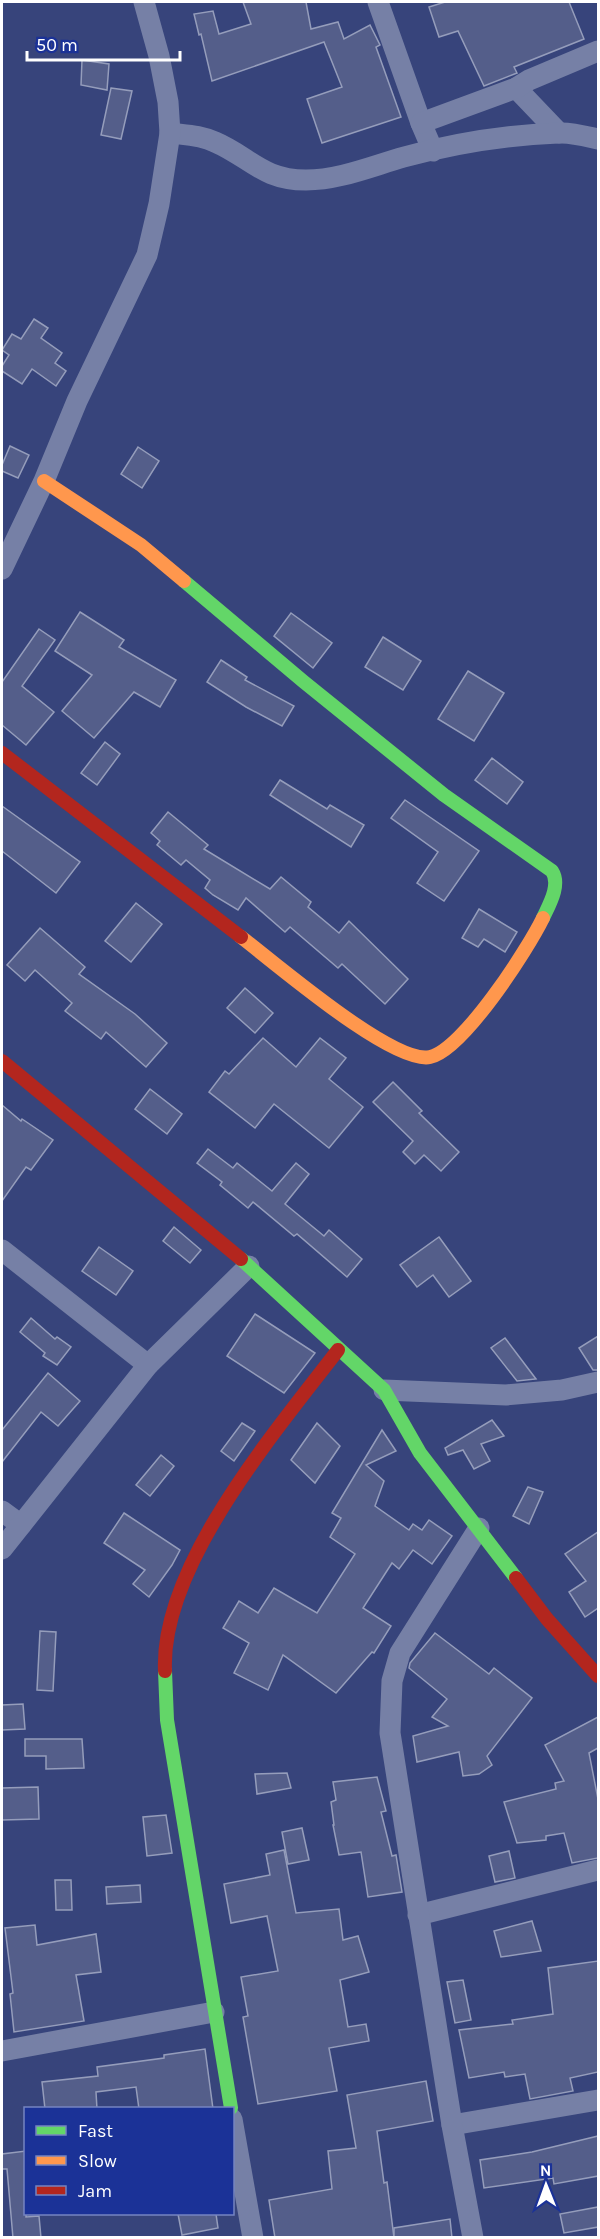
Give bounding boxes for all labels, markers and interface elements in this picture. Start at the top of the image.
scale bar [27,24,180,62]
text: 50 m [36,34,78,56]
legend [24,2107,234,2215]
text: Fast [78,2120,113,2142]
text: Slow [78,2150,117,2172]
north arrow [516,2155,576,2215]
text: N [540,2161,552,2180]
text: Jam [78,2180,112,2202]

